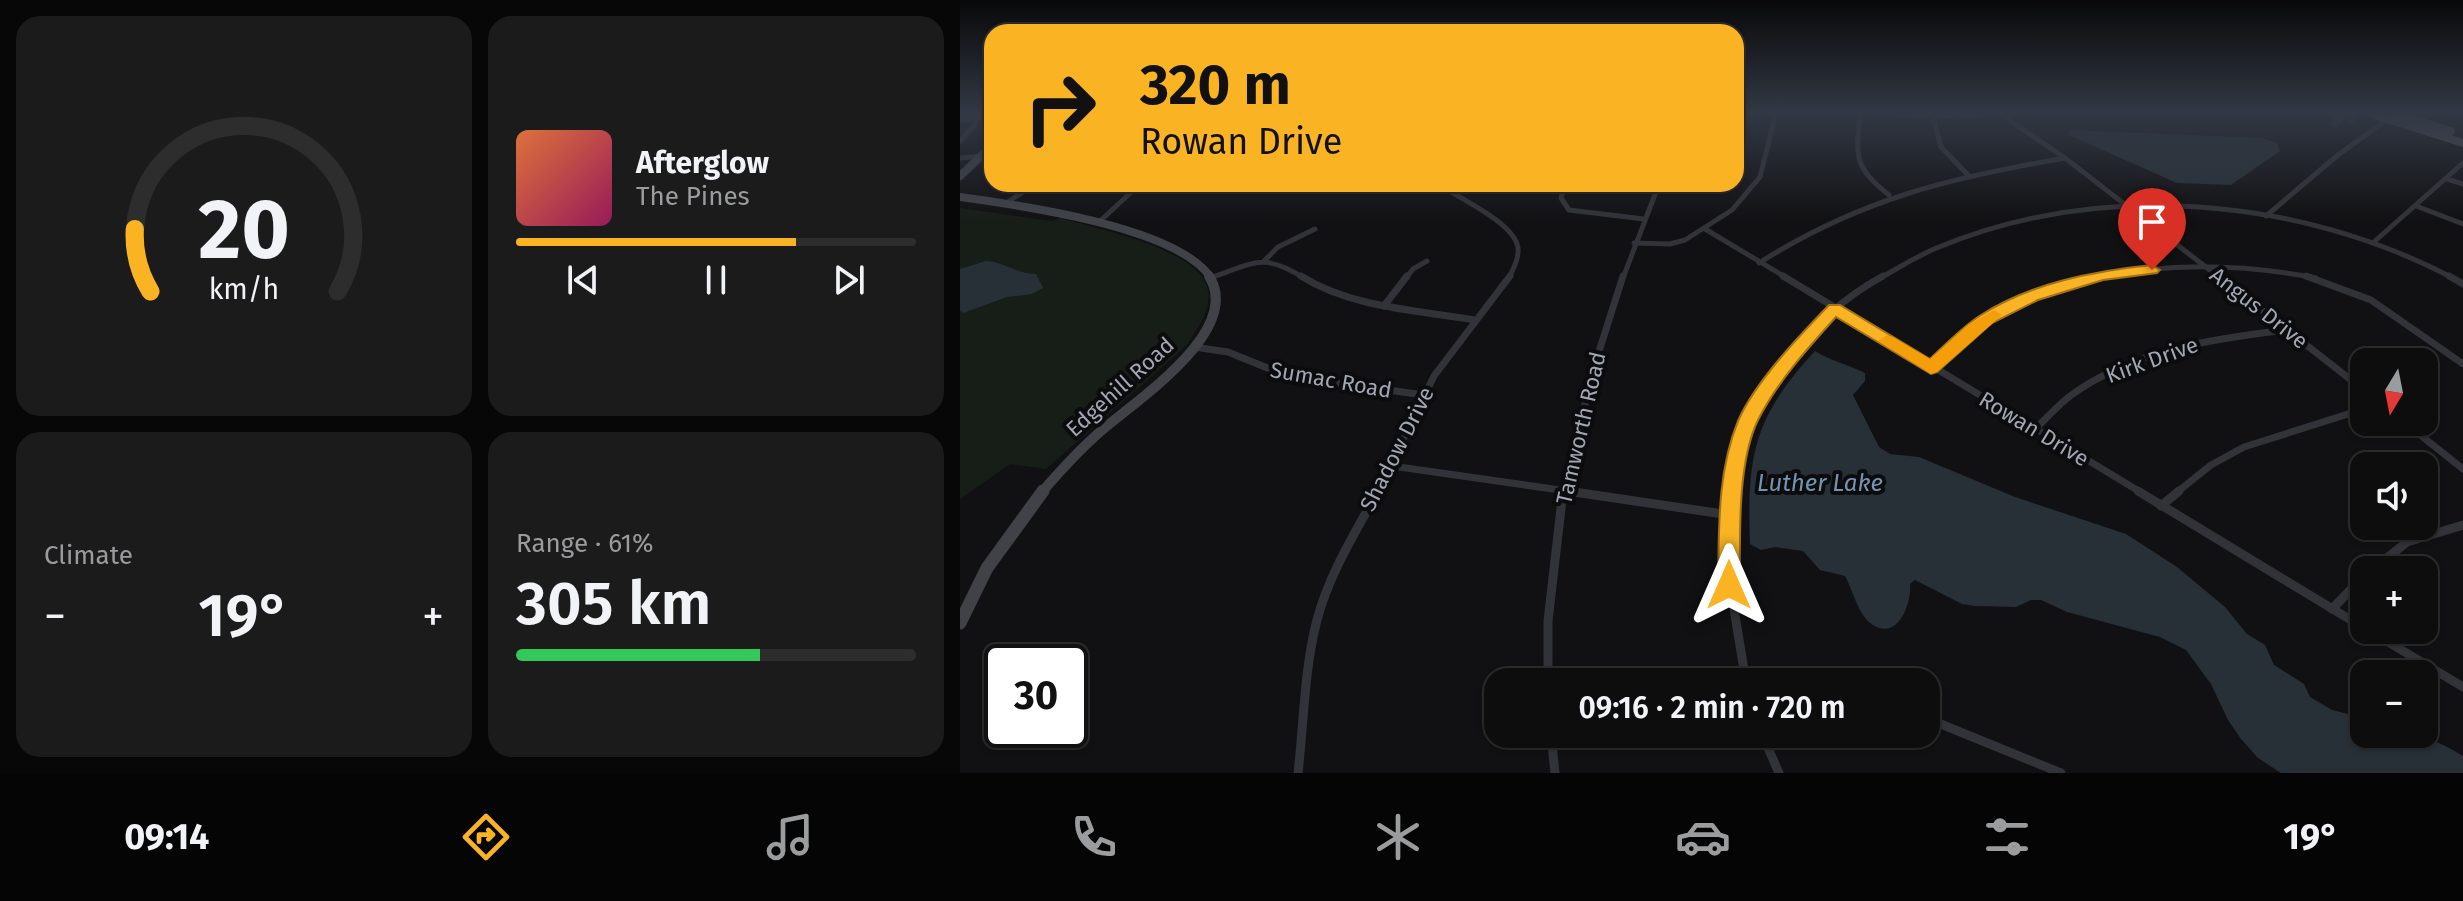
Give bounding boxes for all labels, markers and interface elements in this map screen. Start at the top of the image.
text: 320 m [1140,52,1291,119]
icon: right [1008,56,1112,160]
text: Rowan Drive [1140,120,1342,164]
text: Afterglow [636,145,769,181]
text: 20 [198,180,290,280]
text: The Pines [636,181,750,212]
pin [2118,188,2186,270]
icon: arrive [2130,200,2174,244]
icon: previous [561,258,605,302]
icon: pause [694,258,738,302]
icon: next [827,258,871,302]
street label: Angus Drive [2205,261,2313,355]
text: km/h [209,272,279,307]
street label: Edgehill Road [1060,331,1180,443]
street label: Kirk Drive [2102,331,2202,389]
north arrow [2350,348,2438,436]
map controls [2350,348,2438,748]
street label: Tamworth Road [1550,349,1612,507]
street label: Sumac Road [1268,356,1394,404]
street label: Shadow Drive [1354,382,1440,516]
street label: Rowan Drive [1974,386,2094,472]
button: sound [2350,452,2438,540]
water label: Luther Lake [1757,469,1883,497]
text: Range · 61% [516,528,653,559]
text: Climate [44,540,133,571]
position arrow [1687,543,1771,627]
button: + [2350,556,2438,644]
text: 305 km [516,568,711,640]
text: 19° [198,580,290,652]
text: − [44,590,66,643]
text: + [422,590,444,643]
speed limit sign: 30 [984,644,1088,748]
button: − [2350,660,2438,748]
text: 09:16 · 2 min · 720 m [1579,690,1845,726]
icon: directions [458,809,514,865]
icon: music [762,809,818,865]
icon: phone [1066,809,1122,865]
icon: climate [1370,809,1426,865]
icon: car [1675,809,1731,865]
icon: filters [1979,809,2035,865]
text: 09:14 [124,815,209,859]
text: 19° [2283,815,2339,859]

